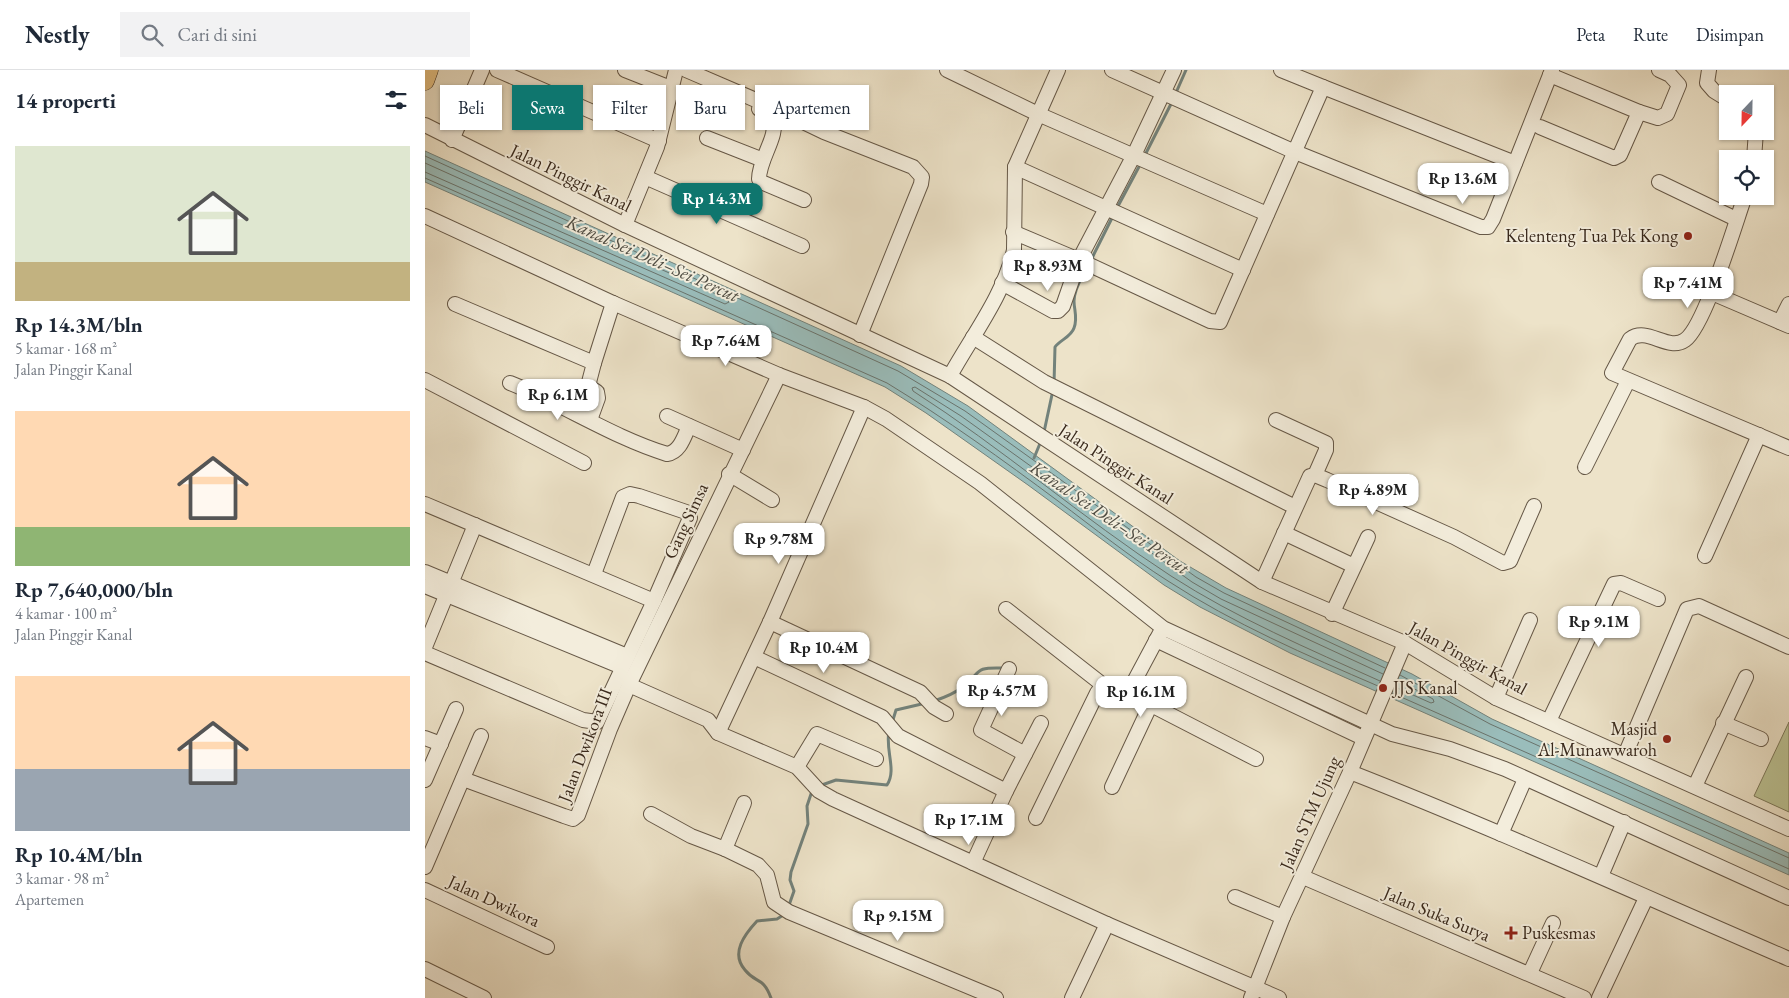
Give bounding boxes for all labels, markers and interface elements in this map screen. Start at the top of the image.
search box [120,12,470,57]
text: Nestly [25,19,90,50]
icon: search [138,21,166,49]
text: Cari di sini [178,22,257,47]
text: Peta [1576,23,1605,46]
text: Rute [1633,23,1668,46]
text: Disimpan [1696,23,1764,46]
chip: Beli [440,85,502,130]
chip: Sewa [512,85,583,130]
chip: Filter [593,85,666,130]
chip: Baru [676,85,745,130]
chip: Apartemen [755,85,869,130]
north arrow [1719,85,1774,140]
map controls [1719,85,1774,205]
icon: filters [382,86,410,114]
text: 14 properti [15,87,116,114]
street label: Jalan Pinggir Kanal [505,137,636,217]
button: locate [1719,150,1774,205]
pin: Rp 13.6M [1411,162,1515,205]
text: Rp 13.6M [1429,168,1497,189]
icon: home [168,178,258,268]
pin: Rp 14.3M [665,182,769,225]
text: Rp 14.3M [683,188,751,209]
water label: Kanal Sei Deli–Sei Percut [562,209,744,308]
place label: Kelenteng Tua Pek Kong [1505,224,1678,247]
marker: Kelenteng Tua Pek Kong [1682,230,1694,242]
pin: Rp 8.93M [996,250,1100,292]
text: Rp 8.93M [1014,255,1082,276]
pin: Rp 7.41M [1636,266,1740,309]
text: Rp 7.41M [1654,272,1722,293]
text: Rp 14.3M/bln [15,311,143,338]
pin: Rp 7.64M [674,324,778,367]
text: Rp 7.64M [692,330,760,351]
text: 5 kamar · 168 m² [15,338,117,359]
text: Jalan Pinggir Kanal [15,359,132,380]
pin: Rp 6.1M [512,378,604,421]
text: Rp 6.1M [528,384,588,405]
street label: Jalan Pinggir Kanal [1053,417,1178,509]
icon: home [168,443,258,533]
water label: Kanal Sei Deli–Sei Percut [1025,454,1195,581]
pin: Rp 4.89M [1321,474,1425,516]
street label: Gang Simsa [658,478,713,562]
text: Rp 4.89M [1339,479,1407,500]
pin: Rp 9.78M [727,522,831,565]
text: Rp 9.78M [745,528,813,549]
text: Rp 7,640,000/bln [15,576,173,603]
text: 4 kamar · 100 m² [15,603,117,624]
pin: Rp 9.1M [1553,606,1645,648]
text: Rp 9.1M [1569,611,1629,632]
street label: Jalan Pinggir Kanal [1403,615,1531,700]
text: Jalan Pinggir Kanal [15,624,132,645]
pin: Rp 10.4M [772,632,876,674]
text: Rp 10.4M [790,637,858,658]
pin: Rp 4.57M [950,674,1054,717]
pin: Rp 16.1M [1089,676,1193,718]
place label: JJS Kanal [1391,676,1458,699]
text: Rp 4.57M [968,680,1036,701]
text: Rp 16.1M [1107,681,1175,702]
marker: JJS Kanal [1377,682,1389,694]
street label: Jalan Dwikora III [551,684,617,807]
icon: home [168,708,258,798]
place label: Masjid Al-Munawwaroh [1537,717,1658,761]
marker: Masjid Al-Munawwaroh [1661,733,1673,745]
street label: Jalan STM Ujung [1273,752,1345,875]
pin: Rp 17.1M [917,804,1021,846]
text: Rp 17.1M [935,809,1003,830]
text: Rp 10.4M/bln [15,841,143,868]
text: 3 kamar · 98 m² [15,868,109,889]
street label: Jalan Dwikora [443,868,545,932]
street label: Jalan Suka Surya [1379,880,1495,947]
text: Apartemen [15,889,84,910]
pin: Rp 9.15M [846,900,950,942]
text: Rp 9.15M [864,905,932,926]
place label: Puskesmas [1522,921,1596,944]
marker: Puskesmas [1504,926,1518,940]

